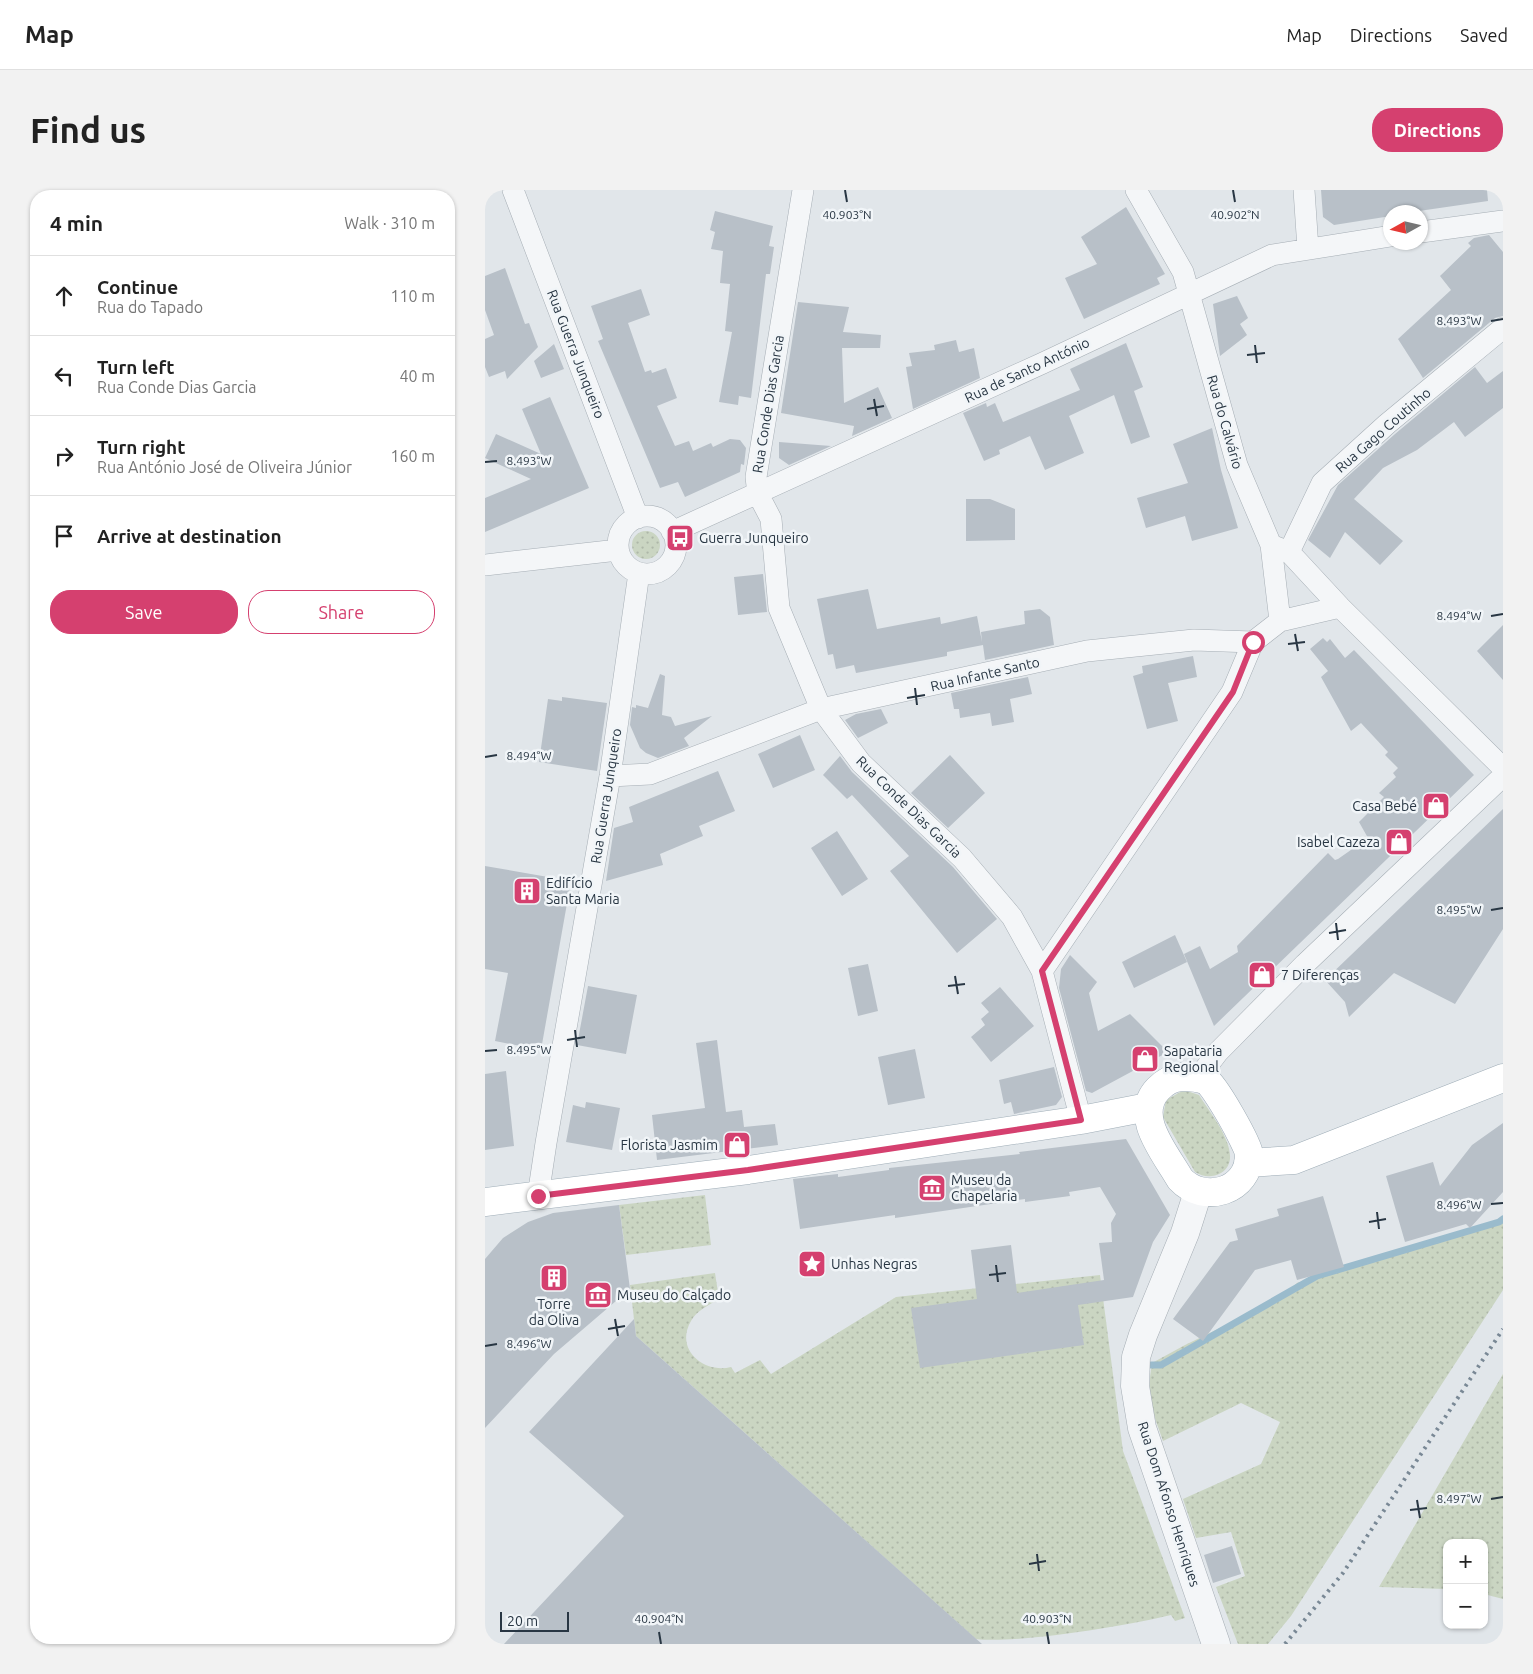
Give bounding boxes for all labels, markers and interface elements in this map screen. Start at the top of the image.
text: Map [25,21,74,48]
text: Map [1286,25,1322,45]
text: Directions [1350,25,1432,45]
text: Saved [1460,25,1508,45]
button: Directions [1372,108,1503,152]
text: Find us [30,110,146,150]
north arrow [1383,205,1428,250]
text: 40.903°N [822,208,872,221]
text: 40.902°N [1210,208,1260,221]
text: 4 min [50,211,103,235]
text: Walk · 310 m [344,214,435,232]
text: Continue [97,276,178,298]
icon: ahead [50,282,78,310]
text: 110 m [390,287,435,305]
street label: Rua Guerra Junqueiro [544,287,608,421]
text: Rua do Tapado [97,298,203,316]
text: 8.493°W [1437,314,1482,327]
street label: Rua Conde Dias Garcia [749,334,787,474]
street label: Rua de Santo António [962,334,1092,406]
text: Turn left [97,356,175,378]
icon: left [50,362,78,390]
text: 40 m [399,367,435,385]
street label: Rua do Calvário [1204,373,1246,471]
text: Rua Conde Dias Garcia [97,378,257,396]
street label: Rua Gago Coutinho [1332,384,1434,476]
text: Turn right [97,436,185,458]
icon: right [50,442,78,470]
text: 160 m [390,447,435,465]
text: 8.493°W [507,454,552,467]
text: Rua António José de Oliveira Júnior [97,458,352,476]
icon: arrive [50,522,78,550]
bus stop icon: Guerra Junqueiro [665,523,695,553]
text: Arrive at destination [97,525,282,547]
place label: Guerra Junqueiro [699,530,809,546]
button: Save [50,590,238,634]
button: Share [248,590,435,634]
text: 8.494°W [1437,609,1482,622]
route start [1242,631,1265,654]
street label: Rua Infante Santo [929,654,1041,694]
street label: Rua Guerra Junqueiro [587,727,625,865]
text: 8.494°W [507,749,552,762]
street label: Rua Conde Dias Garcia [853,753,965,861]
shop icon: Casa Bebé [1421,791,1451,821]
place label: Casa Bebé [1352,798,1417,814]
shop icon: Isabel Cazeza [1384,827,1414,857]
place label: Isabel Cazeza [1297,834,1380,850]
place label: Edifício Santa Maria [546,875,620,907]
building icon: Edifício Santa Maria [512,876,542,906]
text: 8.495°W [1437,903,1482,916]
shop icon: 7 Diferenças [1247,960,1277,990]
place label: 7 Diferenças [1281,967,1359,983]
text: 8.495°W [507,1043,552,1056]
place label: Sapataria Regional [1164,1043,1223,1075]
shop icon: Sapataria Regional [1130,1044,1160,1074]
shop icon: Florista Jasmim [722,1130,752,1160]
place label: Florista Jasmim [620,1137,718,1153]
place label: Museu da Chapelaria [951,1172,1018,1204]
museum icon: Museu da Chapelaria [917,1173,947,1203]
route end [527,1185,550,1208]
text: 8.496°W [1437,1198,1482,1211]
place icon: Unhas Negras [797,1249,827,1279]
place label: Unhas Negras [831,1256,917,1272]
building icon: Torre da Oliva [539,1263,569,1293]
museum icon: Museu do Calçado [583,1280,613,1310]
place label: Museu do Calçado [617,1287,731,1303]
place label: Torre da Oliva [529,1296,579,1328]
text: 8.496°W [507,1337,552,1350]
street label: Rua Dom Afonso Henriques [1135,1419,1203,1589]
text: 8.497°W [1437,1492,1482,1505]
map controls [1443,1539,1488,1629]
button: + [1443,1539,1488,1584]
button: − [1443,1584,1488,1629]
scale bar [500,1609,569,1632]
text: 40.904°N [634,1612,684,1625]
text: 40.903°N [1022,1612,1072,1625]
text: 20 m [507,1613,538,1629]

